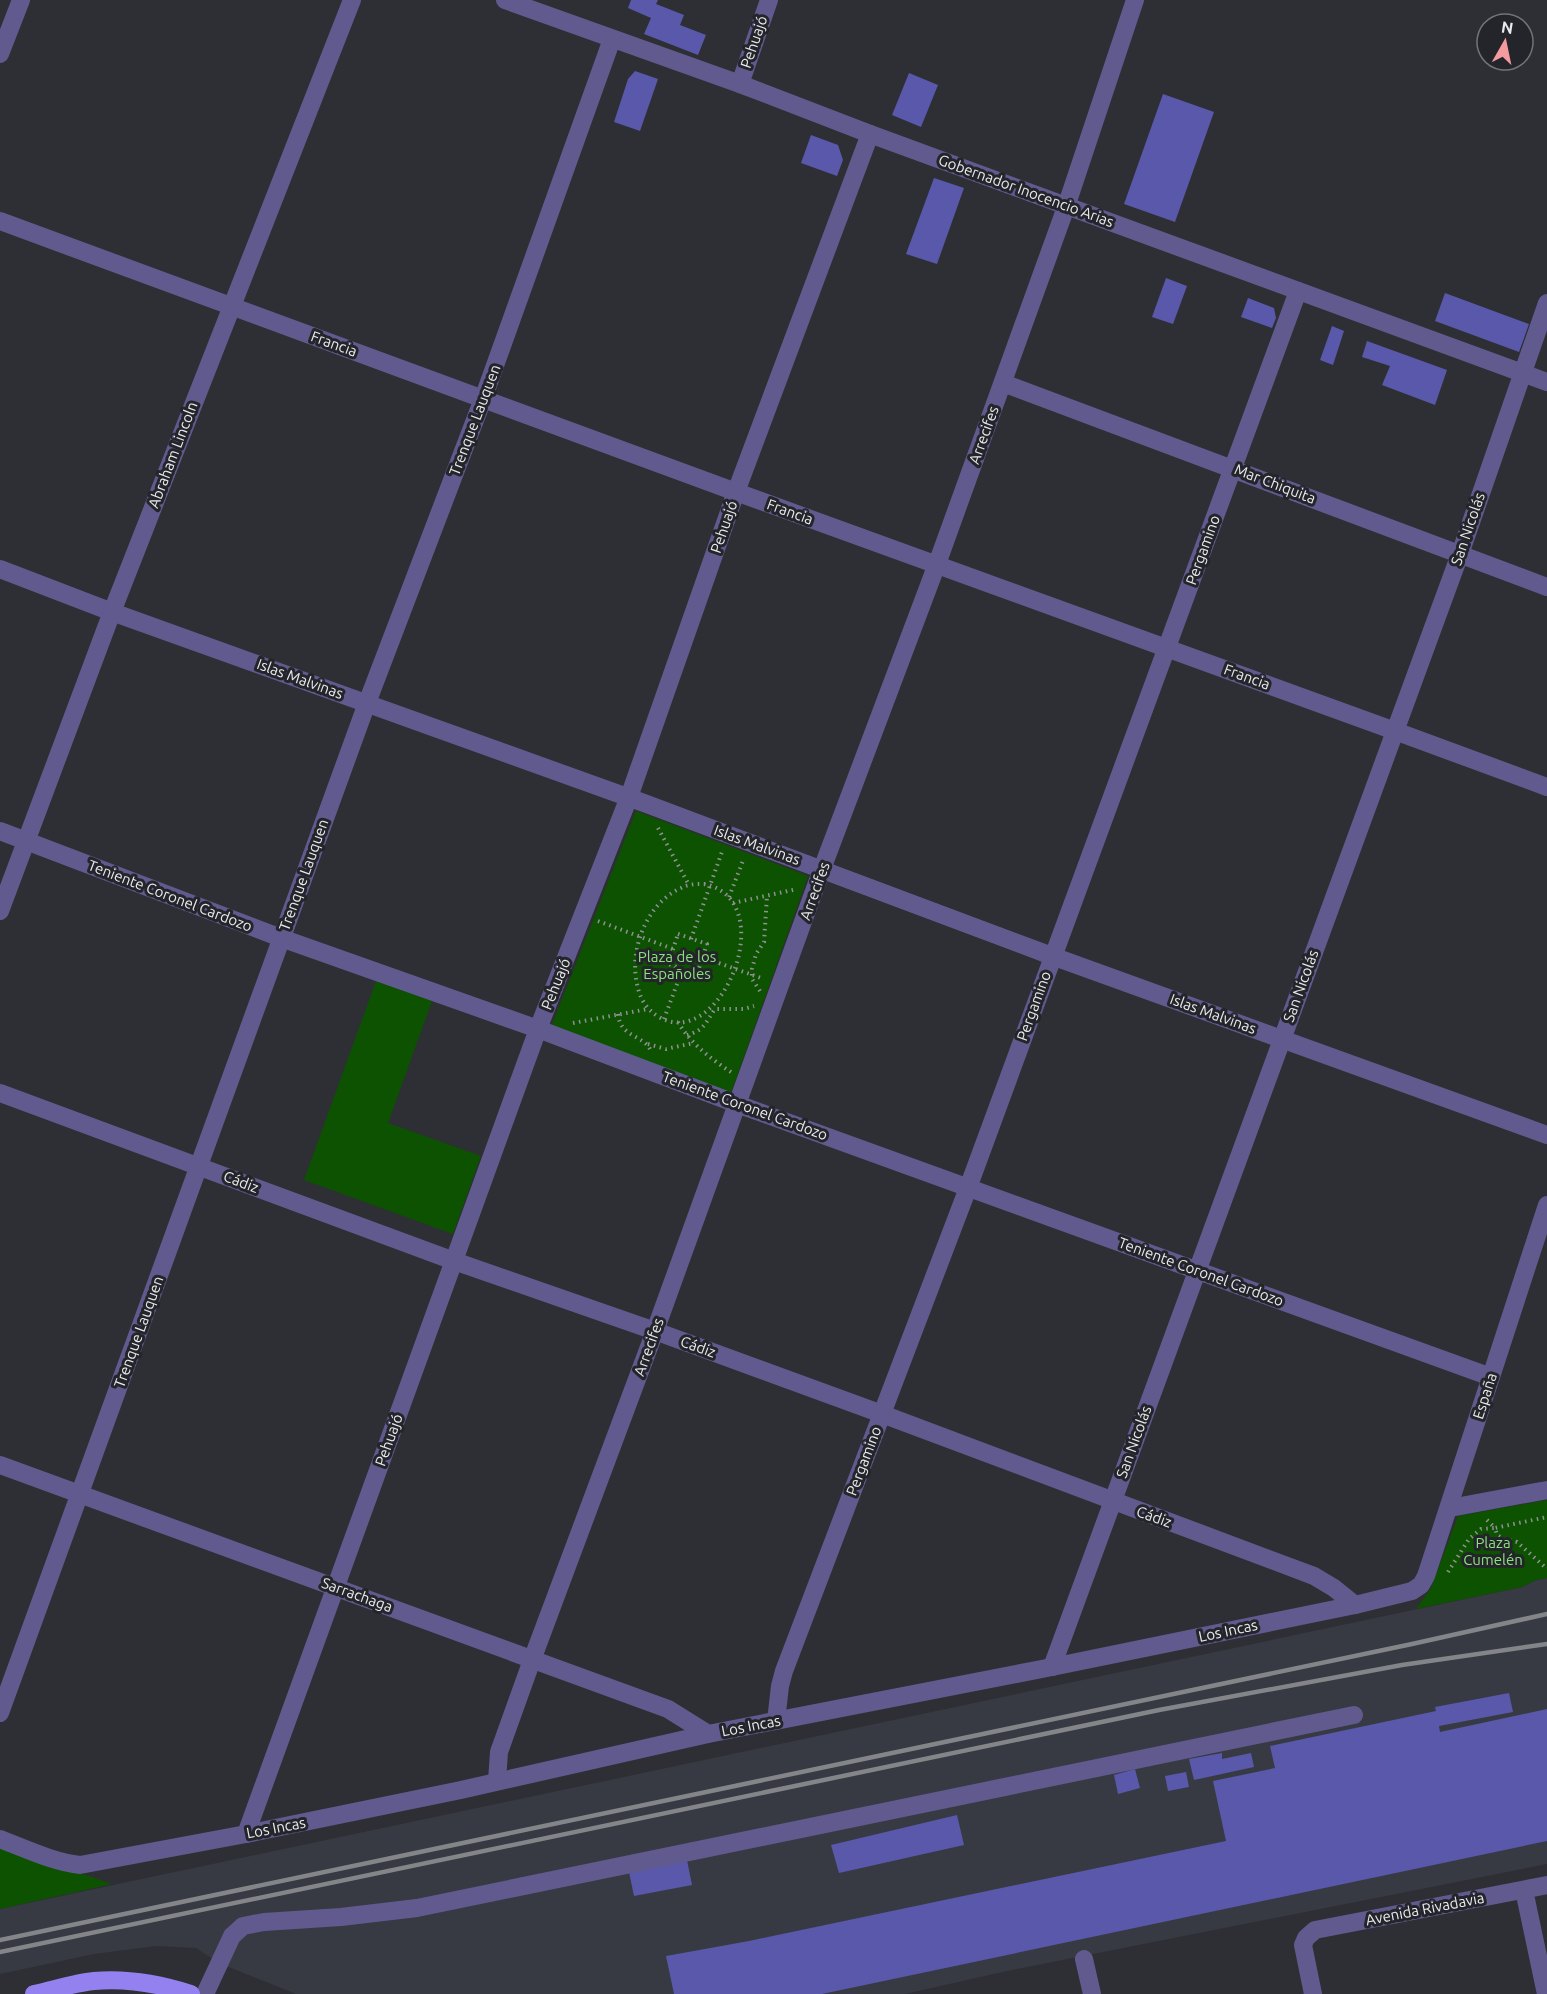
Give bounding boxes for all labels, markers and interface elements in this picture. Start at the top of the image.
north arrow [1475,12,1535,72]
street label: Pehuajó [737,13,770,70]
text: N [1500,17,1515,37]
street label: Gobernador Inocencio Arias [936,151,1116,230]
street label: Francia [309,327,360,360]
street label: Trenque Lauquen [446,362,504,478]
street label: Abraham Lincoln [144,399,201,510]
street label: Arrecifes [965,403,1002,466]
street label: Mar Chiquita [1232,460,1318,507]
street label: San Nicolás [1447,490,1488,567]
street label: Francia [765,495,816,528]
street label: Pehuajó [707,498,740,555]
street label: Pergamino [1182,513,1223,587]
street label: Islas Malvinas [255,655,346,702]
street label: Francia [1222,660,1273,693]
street label: Trenque Lauquen [275,817,332,933]
street label: Islas Malvinas [712,821,803,868]
street label: Teniente Coronel Cardozo [86,856,255,935]
street label: Arrecifes [796,859,833,922]
street label: San Nicolás [1280,947,1321,1024]
park label: Plaza de los Españoles [638,948,716,982]
street label: Pehuajó [537,955,574,1012]
street label: Pergamino [1013,969,1054,1043]
street label: Islas Malvinas [1168,990,1259,1037]
street label: Teniente Coronel Cardozo [660,1068,830,1143]
street label: Cádiz [221,1167,261,1196]
street label: Teniente Coronel Cardozo [1116,1234,1286,1309]
street label: Trenque Lauquen [110,1274,167,1390]
street label: Arrecifes [630,1315,667,1378]
street label: Cádiz [678,1332,718,1361]
street label: España [1469,1371,1500,1421]
street label: San Nicolás [1113,1403,1154,1480]
street label: Pehuajó [371,1411,406,1468]
street label: Pergamino [843,1424,885,1498]
street label: Cádiz [1134,1502,1174,1531]
park label: Plaza Cumelén [1463,1534,1523,1568]
street label: Sarrachaga [319,1574,395,1615]
street label: Los Incas [1197,1616,1259,1645]
street label: Los Incas [720,1711,782,1740]
street label: Los Incas [245,1813,307,1842]
street label: Avenida Rivadavia [1364,1889,1486,1928]

